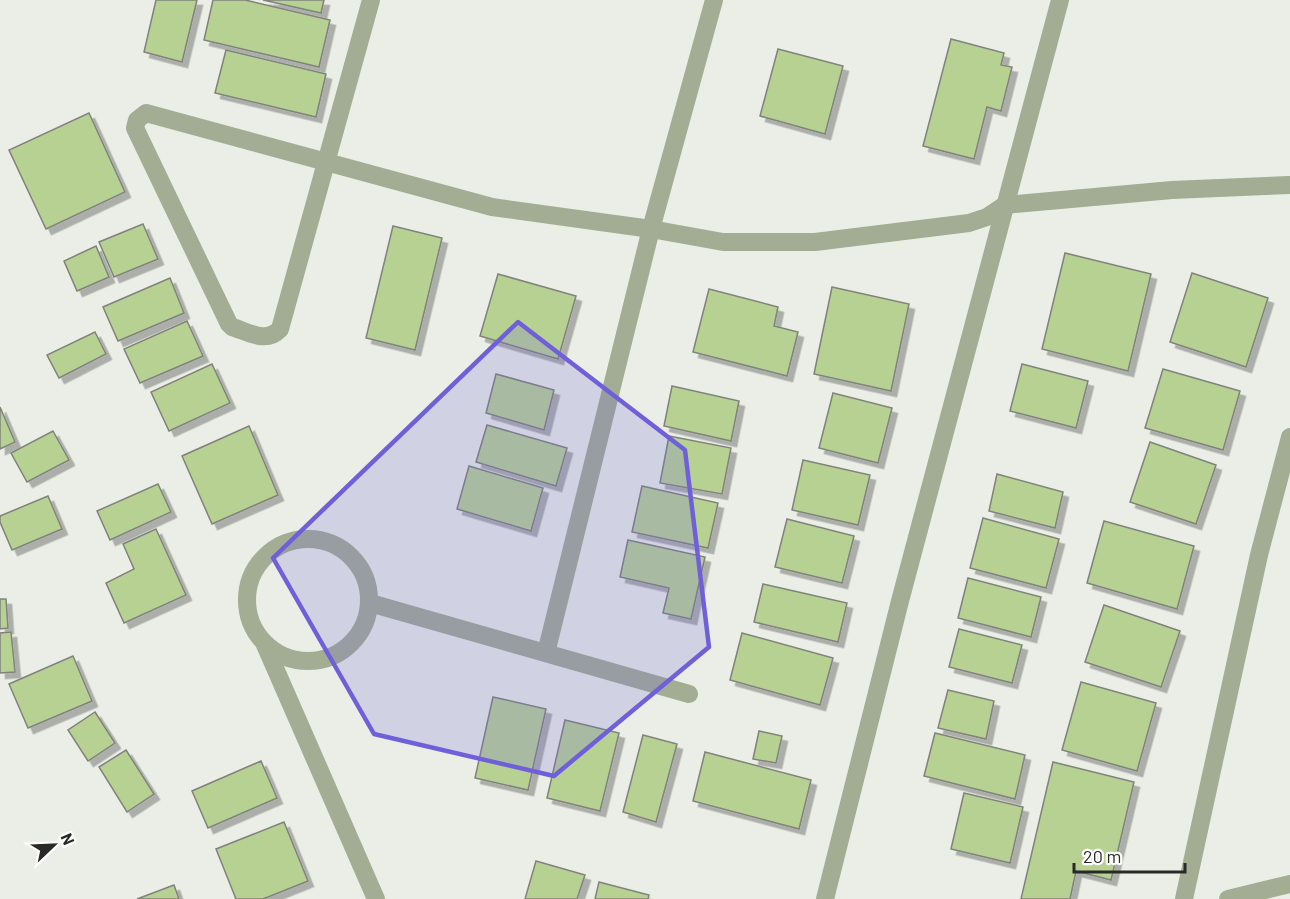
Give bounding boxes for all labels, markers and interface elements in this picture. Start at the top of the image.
north arrow [24,815,84,875]
text: N [57,830,79,848]
scale bar [1074,836,1185,874]
text: 20 m [1083,845,1121,867]

